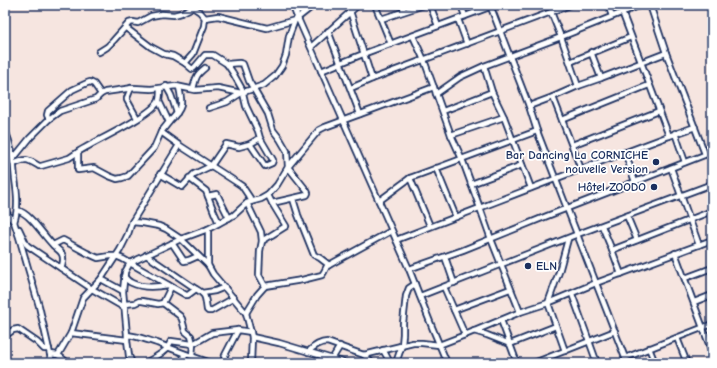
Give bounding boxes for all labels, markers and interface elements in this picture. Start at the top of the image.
place label: Bar Dancing La CORNICHE nouvelle Version [506,148,648,176]
marker: Bar Dancing La CORNICHE nouvelle Version [651,157,661,167]
place label: Hôtel ZOODO [578,180,646,194]
marker: Hôtel ZOODO [649,182,659,192]
place label: ELN [536,259,557,273]
marker: ELN [523,261,533,271]

